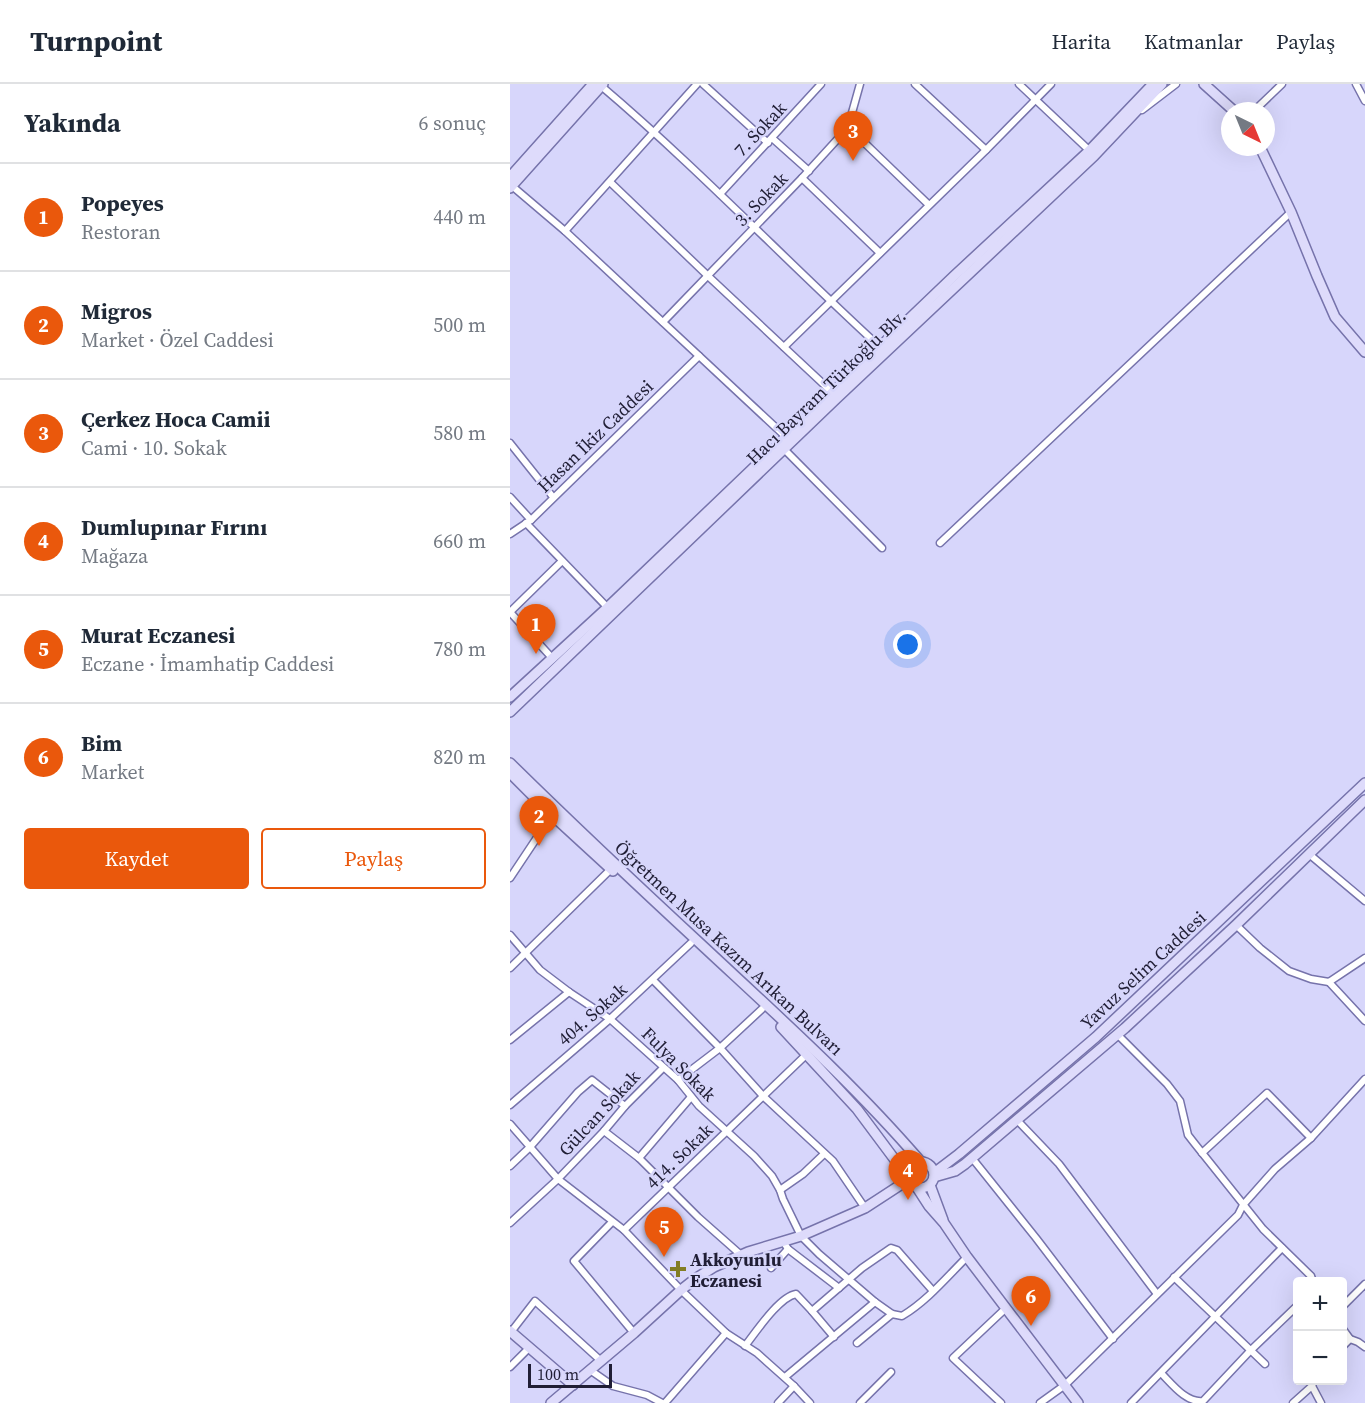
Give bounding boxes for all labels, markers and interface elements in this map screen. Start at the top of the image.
text: Turnpoint [30,22,162,60]
text: Harita [1052,27,1111,56]
text: Katmanlar [1144,27,1243,56]
text: Paylaş [1276,27,1335,56]
street label: 7. Sokak [728,96,792,162]
north arrow [1221,102,1275,156]
text: Yakında [24,105,121,141]
text: 6 sonuç [418,109,486,137]
pin: 3 [834,112,872,161]
street label: 3. Sokak [729,166,793,232]
text: Popeyes [81,188,164,218]
text: 1 [38,203,49,231]
text: 440 m [433,203,486,231]
text: Restoran [81,218,161,246]
text: Migros [81,296,152,326]
street label: Hacı Bayram Türkoğlu Blv. [741,304,911,470]
text: 2 [38,311,49,339]
text: 500 m [433,311,486,339]
text: Market · Özel Caddesi [81,326,274,354]
street label: Hasan İkiz Caddesi [531,374,659,498]
text: Çerkez Hoca Camii [81,404,270,434]
text: 3 [38,419,49,447]
text: 580 m [433,419,486,447]
text: Cami · 10. Sokak [81,434,227,462]
text: Dumlupınar Fırını [81,512,267,542]
text: 4 [38,527,49,555]
text: 660 m [433,527,486,555]
text: Mağaza [81,542,148,570]
pin: 1 [516,604,556,654]
text: Murat Eczanesi [81,620,235,650]
your location [893,630,922,659]
text: 5 [38,635,49,663]
text: 780 m [433,635,486,663]
text: Eczane · İmamhatip Caddesi [81,650,334,678]
text: Bim [81,728,122,758]
text: 6 [38,743,49,771]
text: 820 m [433,743,486,771]
text: Market [81,758,144,786]
pin: 2 [519,796,558,846]
button: Kaydet [24,828,249,889]
button: Paylaş [261,828,486,889]
street label: Öğretmen Musa Kazım Arıkan Bulvarı [609,835,849,1061]
street label: Yavuz Selim Caddesi [1075,905,1211,1035]
street label: 404. Sokak [552,977,632,1051]
street label: Fulya Sokak [636,1021,722,1107]
street label: Gülcan Sokak [553,1065,645,1161]
street label: 414. Sokak [640,1118,718,1194]
pin: 4 [888,1150,928,1200]
pin: 5 [644,1208,684,1257]
place label: Akkoyunlu Eczanesi [690,1247,782,1293]
marker: Akkoyunlu Eczanesi [671,1262,685,1276]
pin: 6 [1012,1276,1050,1326]
map controls [1293,1277,1347,1385]
button: + [1293,1277,1347,1331]
button: − [1293,1331,1347,1385]
scale bar [528,1361,612,1388]
text: 100 m [537,1363,579,1385]

